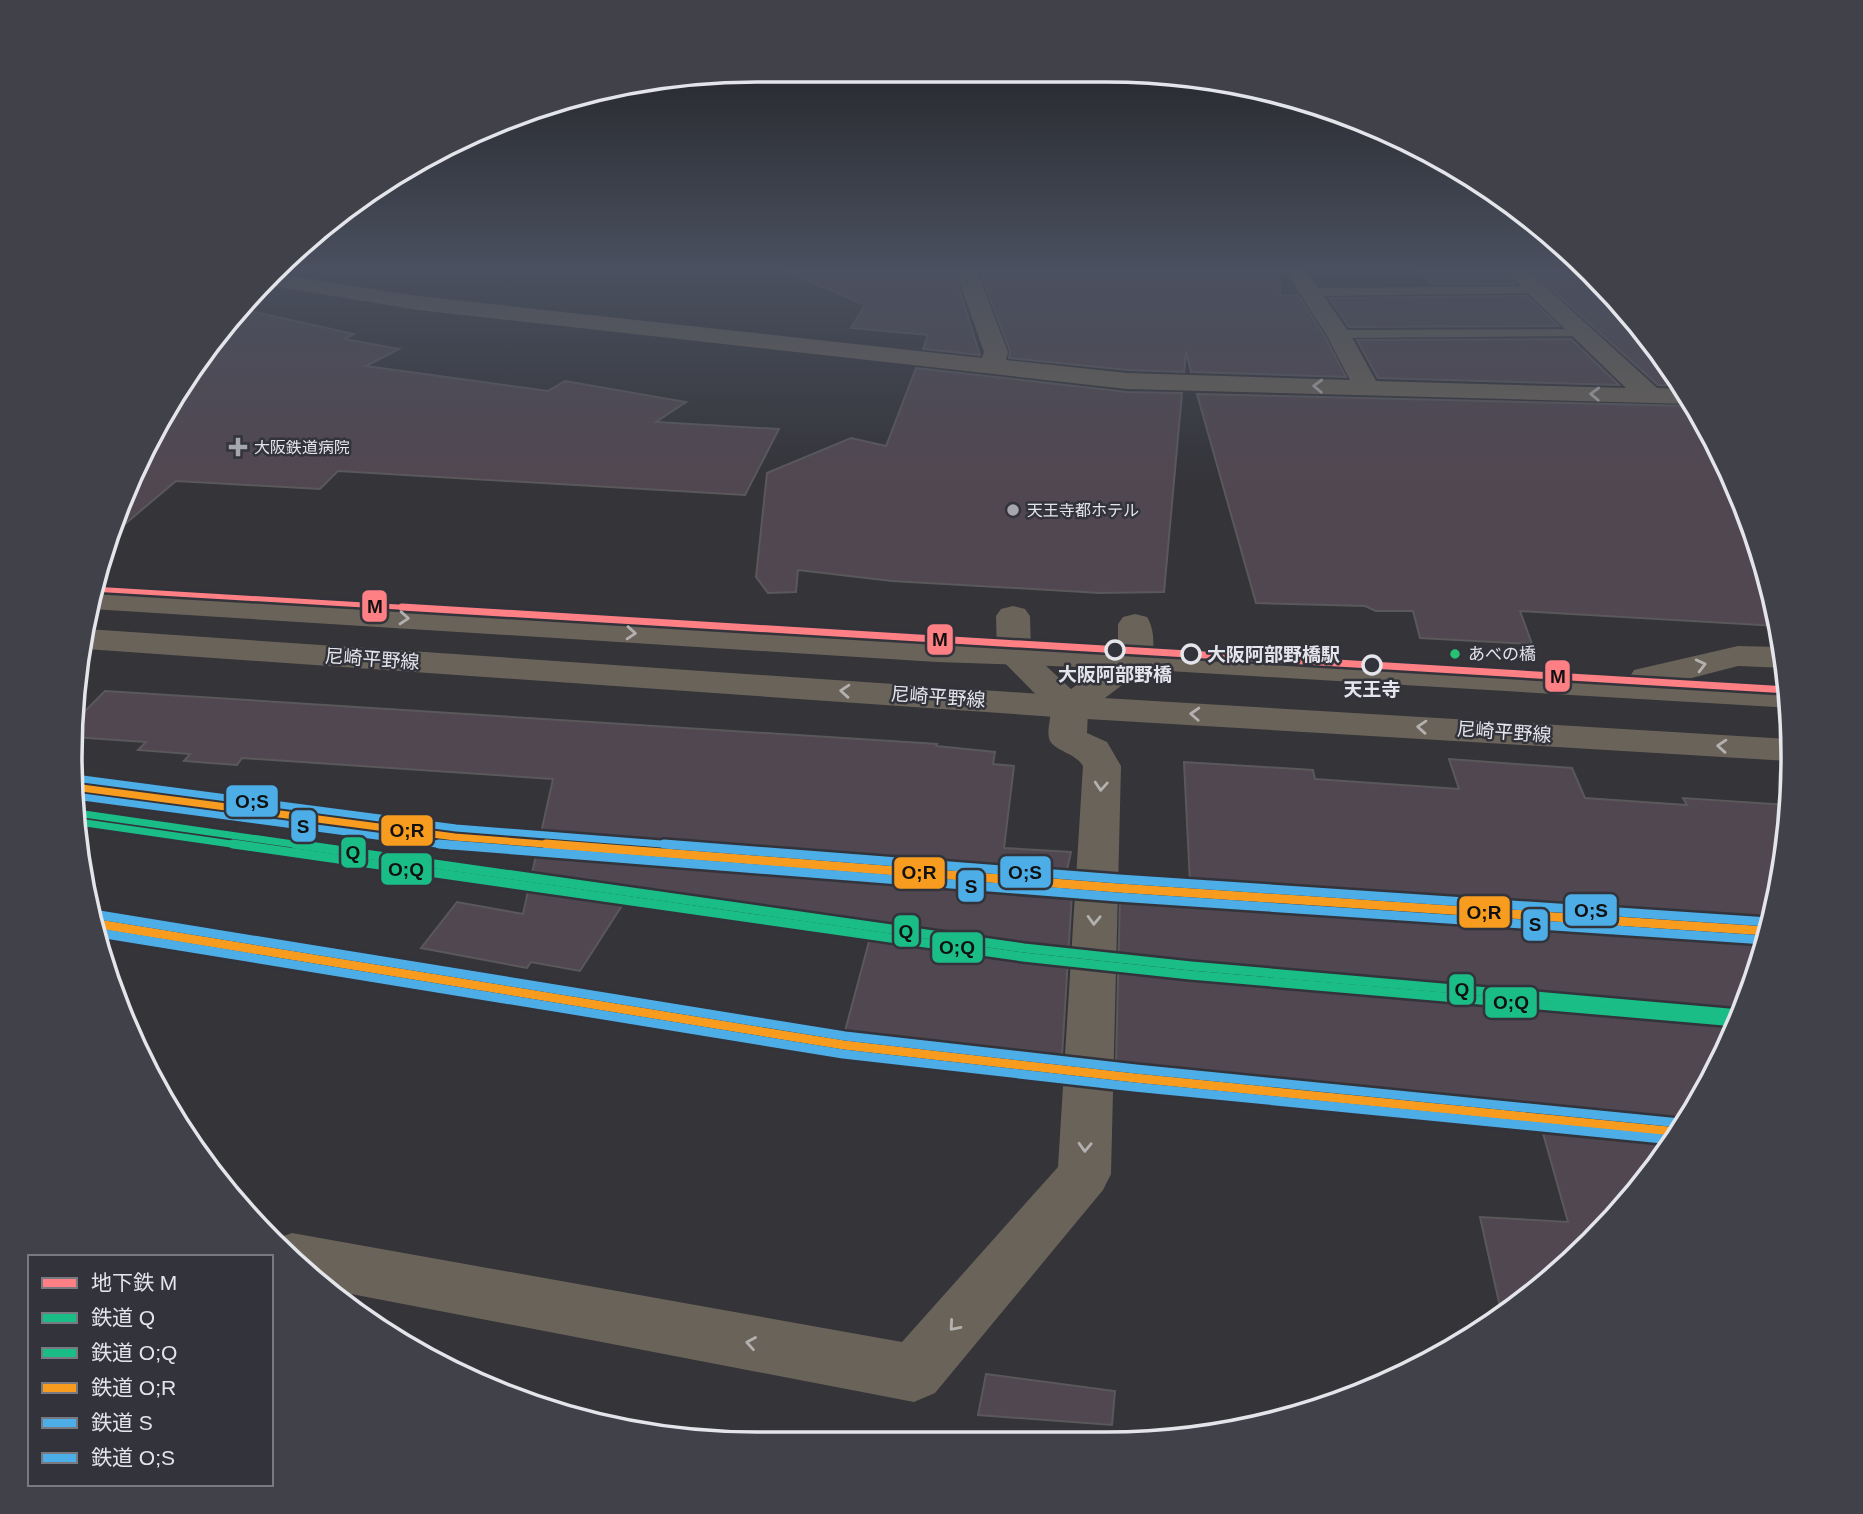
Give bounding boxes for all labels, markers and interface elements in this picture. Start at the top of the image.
one-way arrow [1312,378,1323,394]
one-way arrow [1589,386,1599,402]
marker: 大阪鉄道病院 [228,437,248,457]
place label: 大阪鉄道病院 [254,439,350,456]
marker: 天王寺都ホテル [1005,502,1021,518]
place label: 天王寺都ホテル [1027,502,1139,519]
line badge: M [361,589,388,623]
text: M [367,596,383,617]
one-way arrow [398,611,409,626]
line badge: M [926,623,954,656]
one-way arrow [625,625,636,640]
text: M [932,629,948,650]
marker: 大阪阿部野橋 [1105,640,1125,660]
marker: 大阪阿部野橋駅 [1181,644,1201,664]
place label: 大阪阿部野橋駅 [1207,644,1340,665]
street label: 尼崎平野線 [324,645,420,673]
place label: あべの橋 [1468,645,1536,664]
marker: あべの橋 [1448,647,1462,661]
marker: 天王寺 [1362,655,1382,675]
line badge: M [1544,659,1571,693]
one-way arrow [1695,659,1707,673]
place label: 大阪阿部野橋 [1058,664,1172,685]
text: M [1550,666,1566,687]
place label: 天王寺 [1343,679,1401,700]
street label: 尼崎平野線 [890,683,986,711]
one-way arrow [840,684,851,699]
one-way arrow [1189,706,1200,721]
street label: 尼崎平野線 [1456,718,1552,746]
one-way arrow [1416,720,1427,735]
one-way arrow [1716,739,1727,754]
one-way arrow [1094,781,1109,792]
line badge: O;S [225,784,279,818]
text: O;S [235,791,269,812]
line badge: S [290,809,317,843]
line badge: O;R [380,814,434,847]
text: S [297,816,309,837]
text: O;R [390,820,425,841]
line badge: Q [340,836,367,869]
text: Q [346,842,360,863]
line badge: O;Q [380,852,433,886]
line badge: O;S [999,855,1052,889]
line badge: O;R [893,856,946,890]
text: O;Q [388,859,424,880]
text: O;R [902,862,937,883]
text: O;S [1008,862,1042,883]
line badge: S [957,869,985,903]
text: S [965,876,977,897]
line badge: O;S [1564,893,1618,927]
line badge: O;R [1458,895,1511,929]
text: O;S [1574,900,1608,921]
text: O;R [1467,902,1502,923]
line badge: S [1522,908,1549,942]
line badge: Q [893,914,920,948]
one-way arrow [1086,914,1101,925]
text: S [1529,914,1541,935]
text: Q [899,921,913,942]
line badge: O;Q [931,931,984,964]
text: O;Q [939,937,975,958]
line badge: Q [1448,973,1475,1006]
text: Q [1455,979,1469,1000]
line badge: O;Q [1484,986,1538,1019]
text: O;Q [1493,992,1529,1013]
one-way arrow [1078,1142,1093,1153]
legend [28,1255,273,1486]
text: 地下鉄 M [91,1271,177,1294]
text: 鉄道 Q [91,1306,155,1329]
one-way arrow [950,1318,962,1331]
one-way arrow [745,1336,757,1351]
text: 鉄道 O;Q [91,1341,177,1364]
text: 鉄道 O;R [91,1376,176,1399]
text: 鉄道 S [91,1411,153,1434]
text: 鉄道 O;S [91,1446,175,1469]

